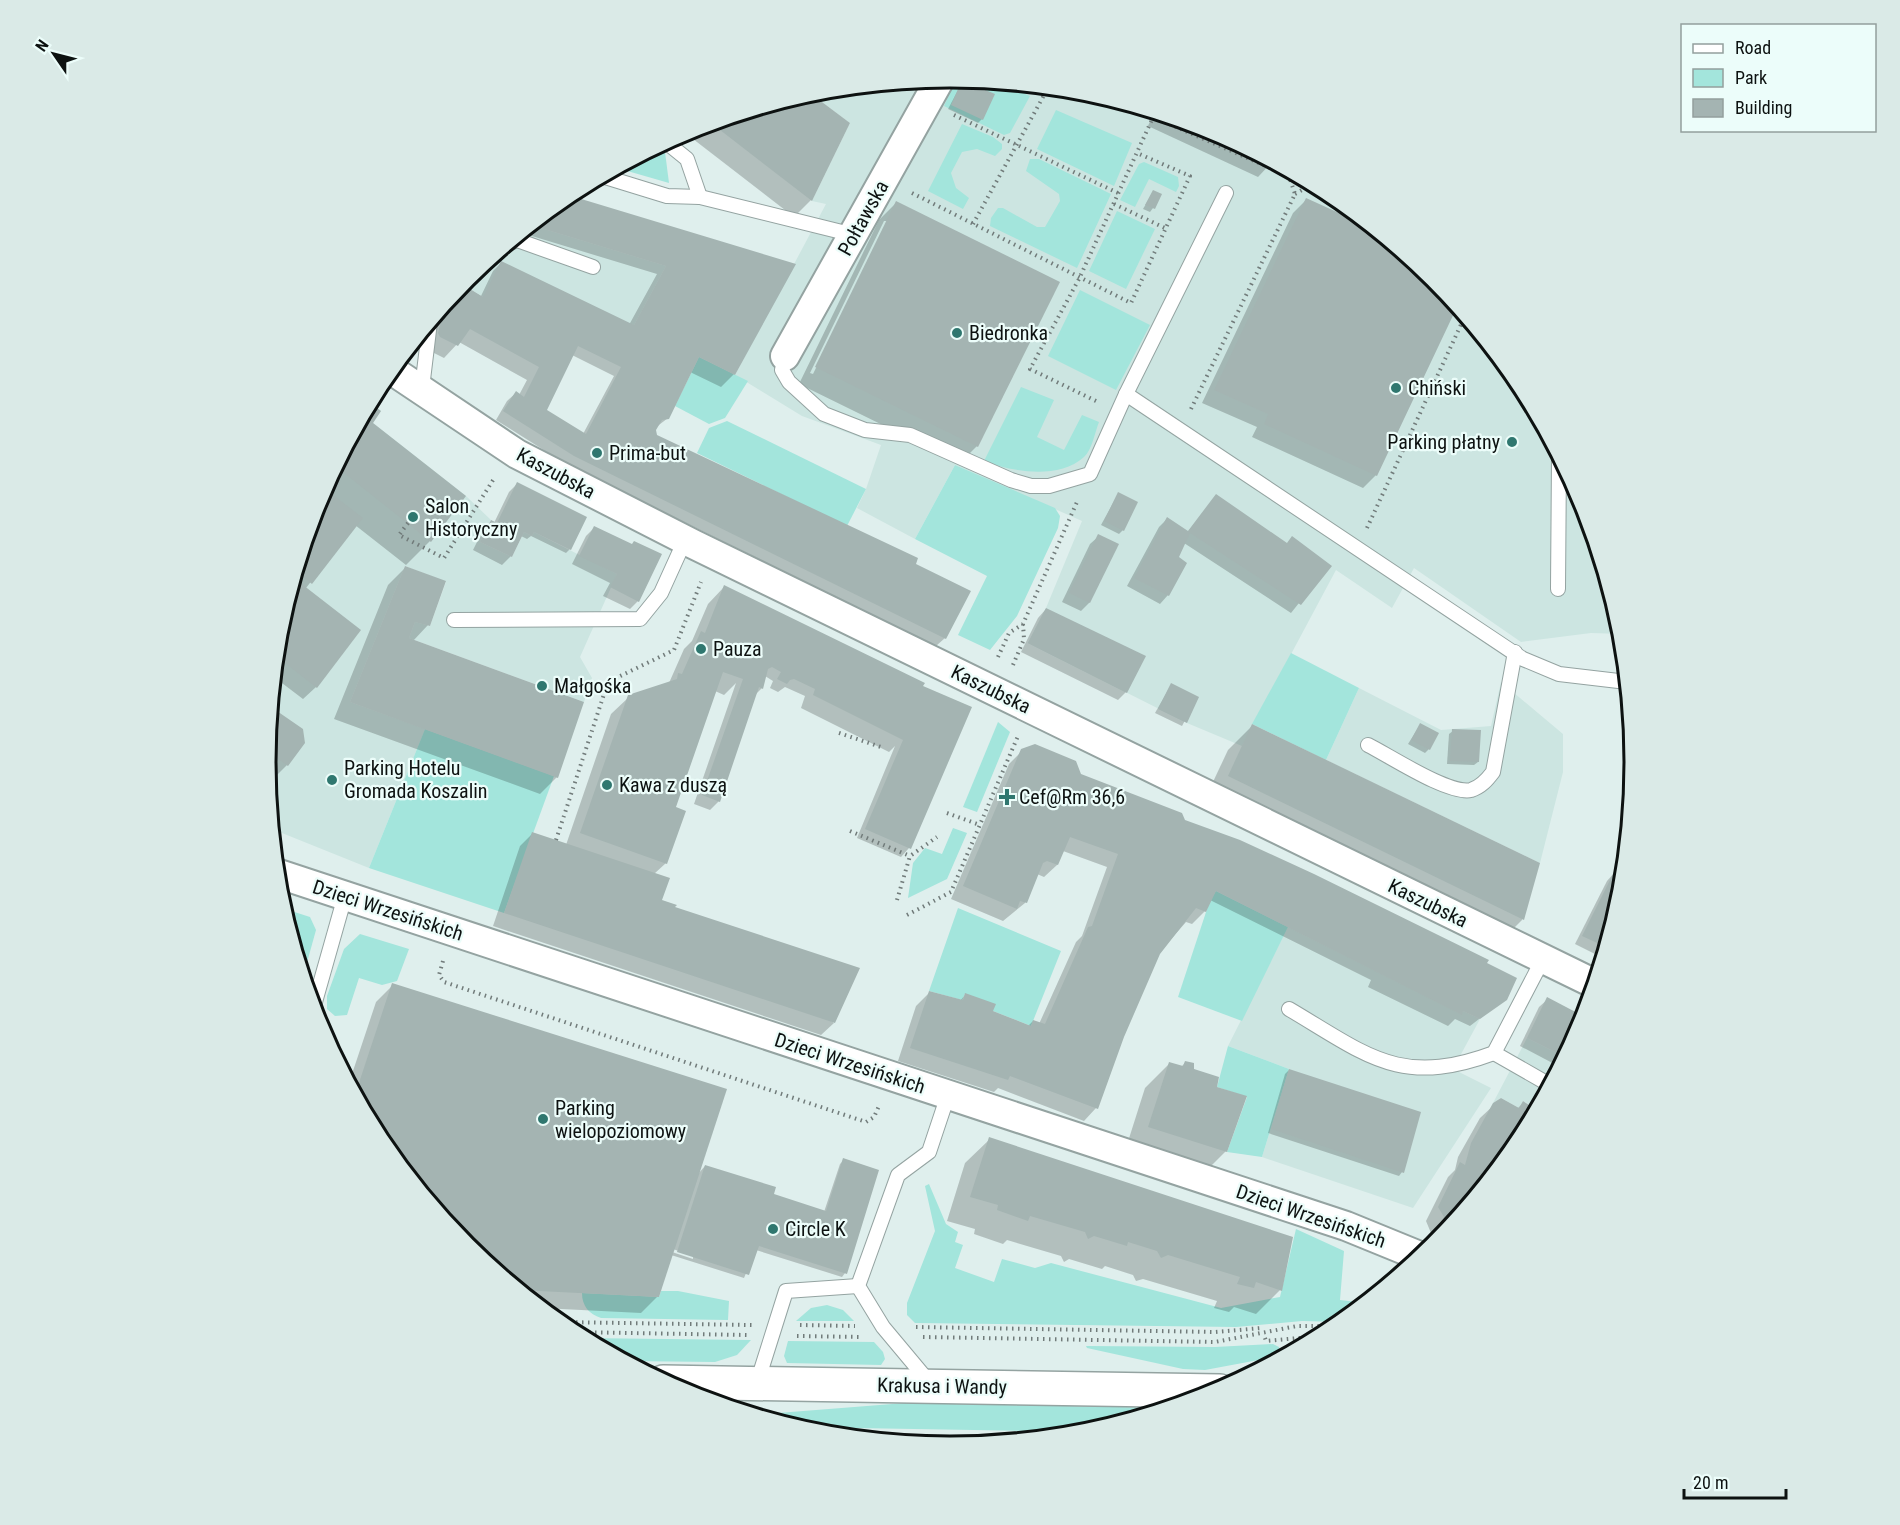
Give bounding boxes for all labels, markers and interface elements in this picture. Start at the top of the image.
north arrow [24,24,84,84]
legend [1681,24,1876,132]
text: N [32,36,53,55]
text: Road [1735,37,1771,58]
text: Park [1735,67,1767,88]
text: Building [1735,97,1792,118]
street label: Połtawska [833,176,893,260]
place label: Biedronka [969,321,1048,345]
marker: Biedronka [950,326,964,340]
place label: Chiński [1408,376,1466,400]
marker: Chiński [1389,381,1403,395]
place label: Parking płatny [1387,430,1500,454]
marker: Parking płatny [1505,435,1519,449]
place label: Prima-but [609,441,686,465]
street label: Kaszubska [513,442,599,504]
marker: Prima-but [590,446,604,460]
place label: Salon Historyczny [425,494,517,541]
marker: Salon Historyczny [406,510,420,524]
place label: Pauza [713,637,762,661]
marker: Pauza [694,642,708,656]
street label: Kaszubska [947,659,1035,719]
place label: Małgośka [554,674,631,698]
marker: Małgośka [535,679,549,693]
place label: Parking Hotelu Gromada Koszalin [344,756,488,803]
marker: Parking Hotelu Gromada Koszalin [325,773,339,787]
place label: Kawa z duszą [619,773,727,797]
marker: Kawa z duszą [600,778,614,792]
place label: Cef@Rm 36,6 [1019,785,1125,809]
marker: Cef@Rm 36,6 [1000,790,1014,804]
street label: Kaszubska [1384,873,1472,933]
street label: Dzieci Wrzesińskich [310,874,466,946]
street label: Dzieci Wrzesińskich [772,1027,928,1099]
place label: Parking wielopoziomowy [555,1096,686,1143]
marker: Parking wielopoziomowy [536,1112,550,1126]
street label: Dzieci Wrzesińskich [1233,1179,1389,1253]
place label: Circle K [785,1217,846,1241]
marker: Circle K [766,1222,780,1236]
street label: Krakusa i Wandy [877,1373,1007,1399]
scale bar [1684,1462,1786,1500]
text: 20 m [1693,1472,1728,1493]

